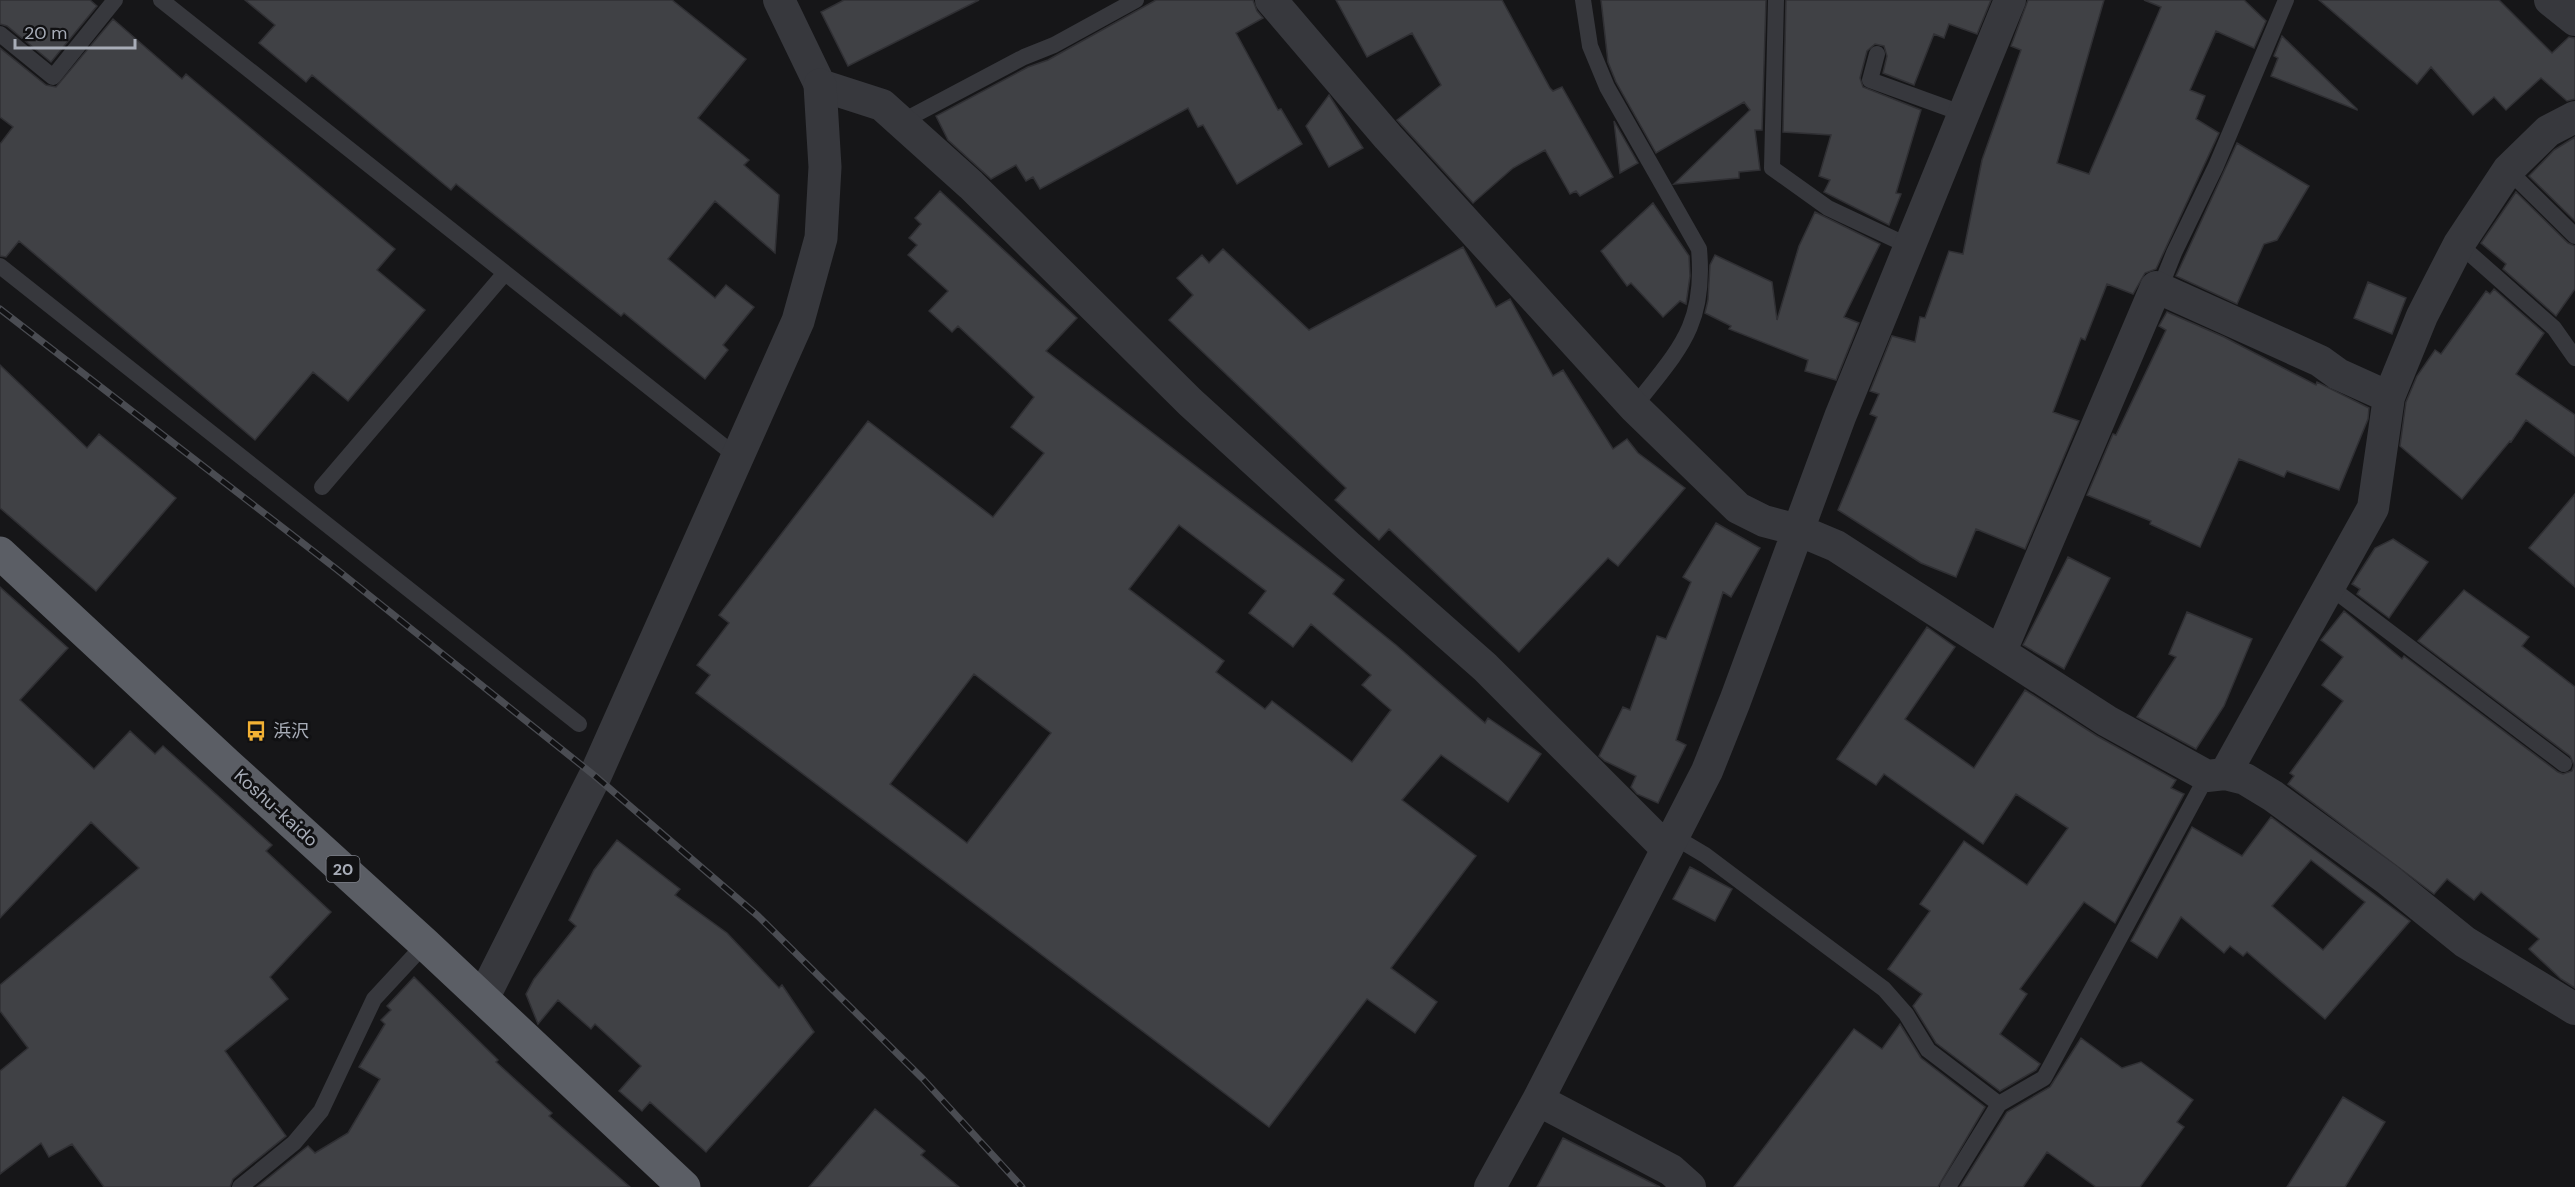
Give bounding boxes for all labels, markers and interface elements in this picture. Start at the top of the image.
scale bar [15,12,135,50]
text: 20 m [24,21,67,45]
bus stop icon: 浜沢 [244,719,268,743]
place label: 浜沢 [273,719,309,743]
street label: Koshu-kaido [229,764,323,852]
road number: 20 [326,856,360,882]

